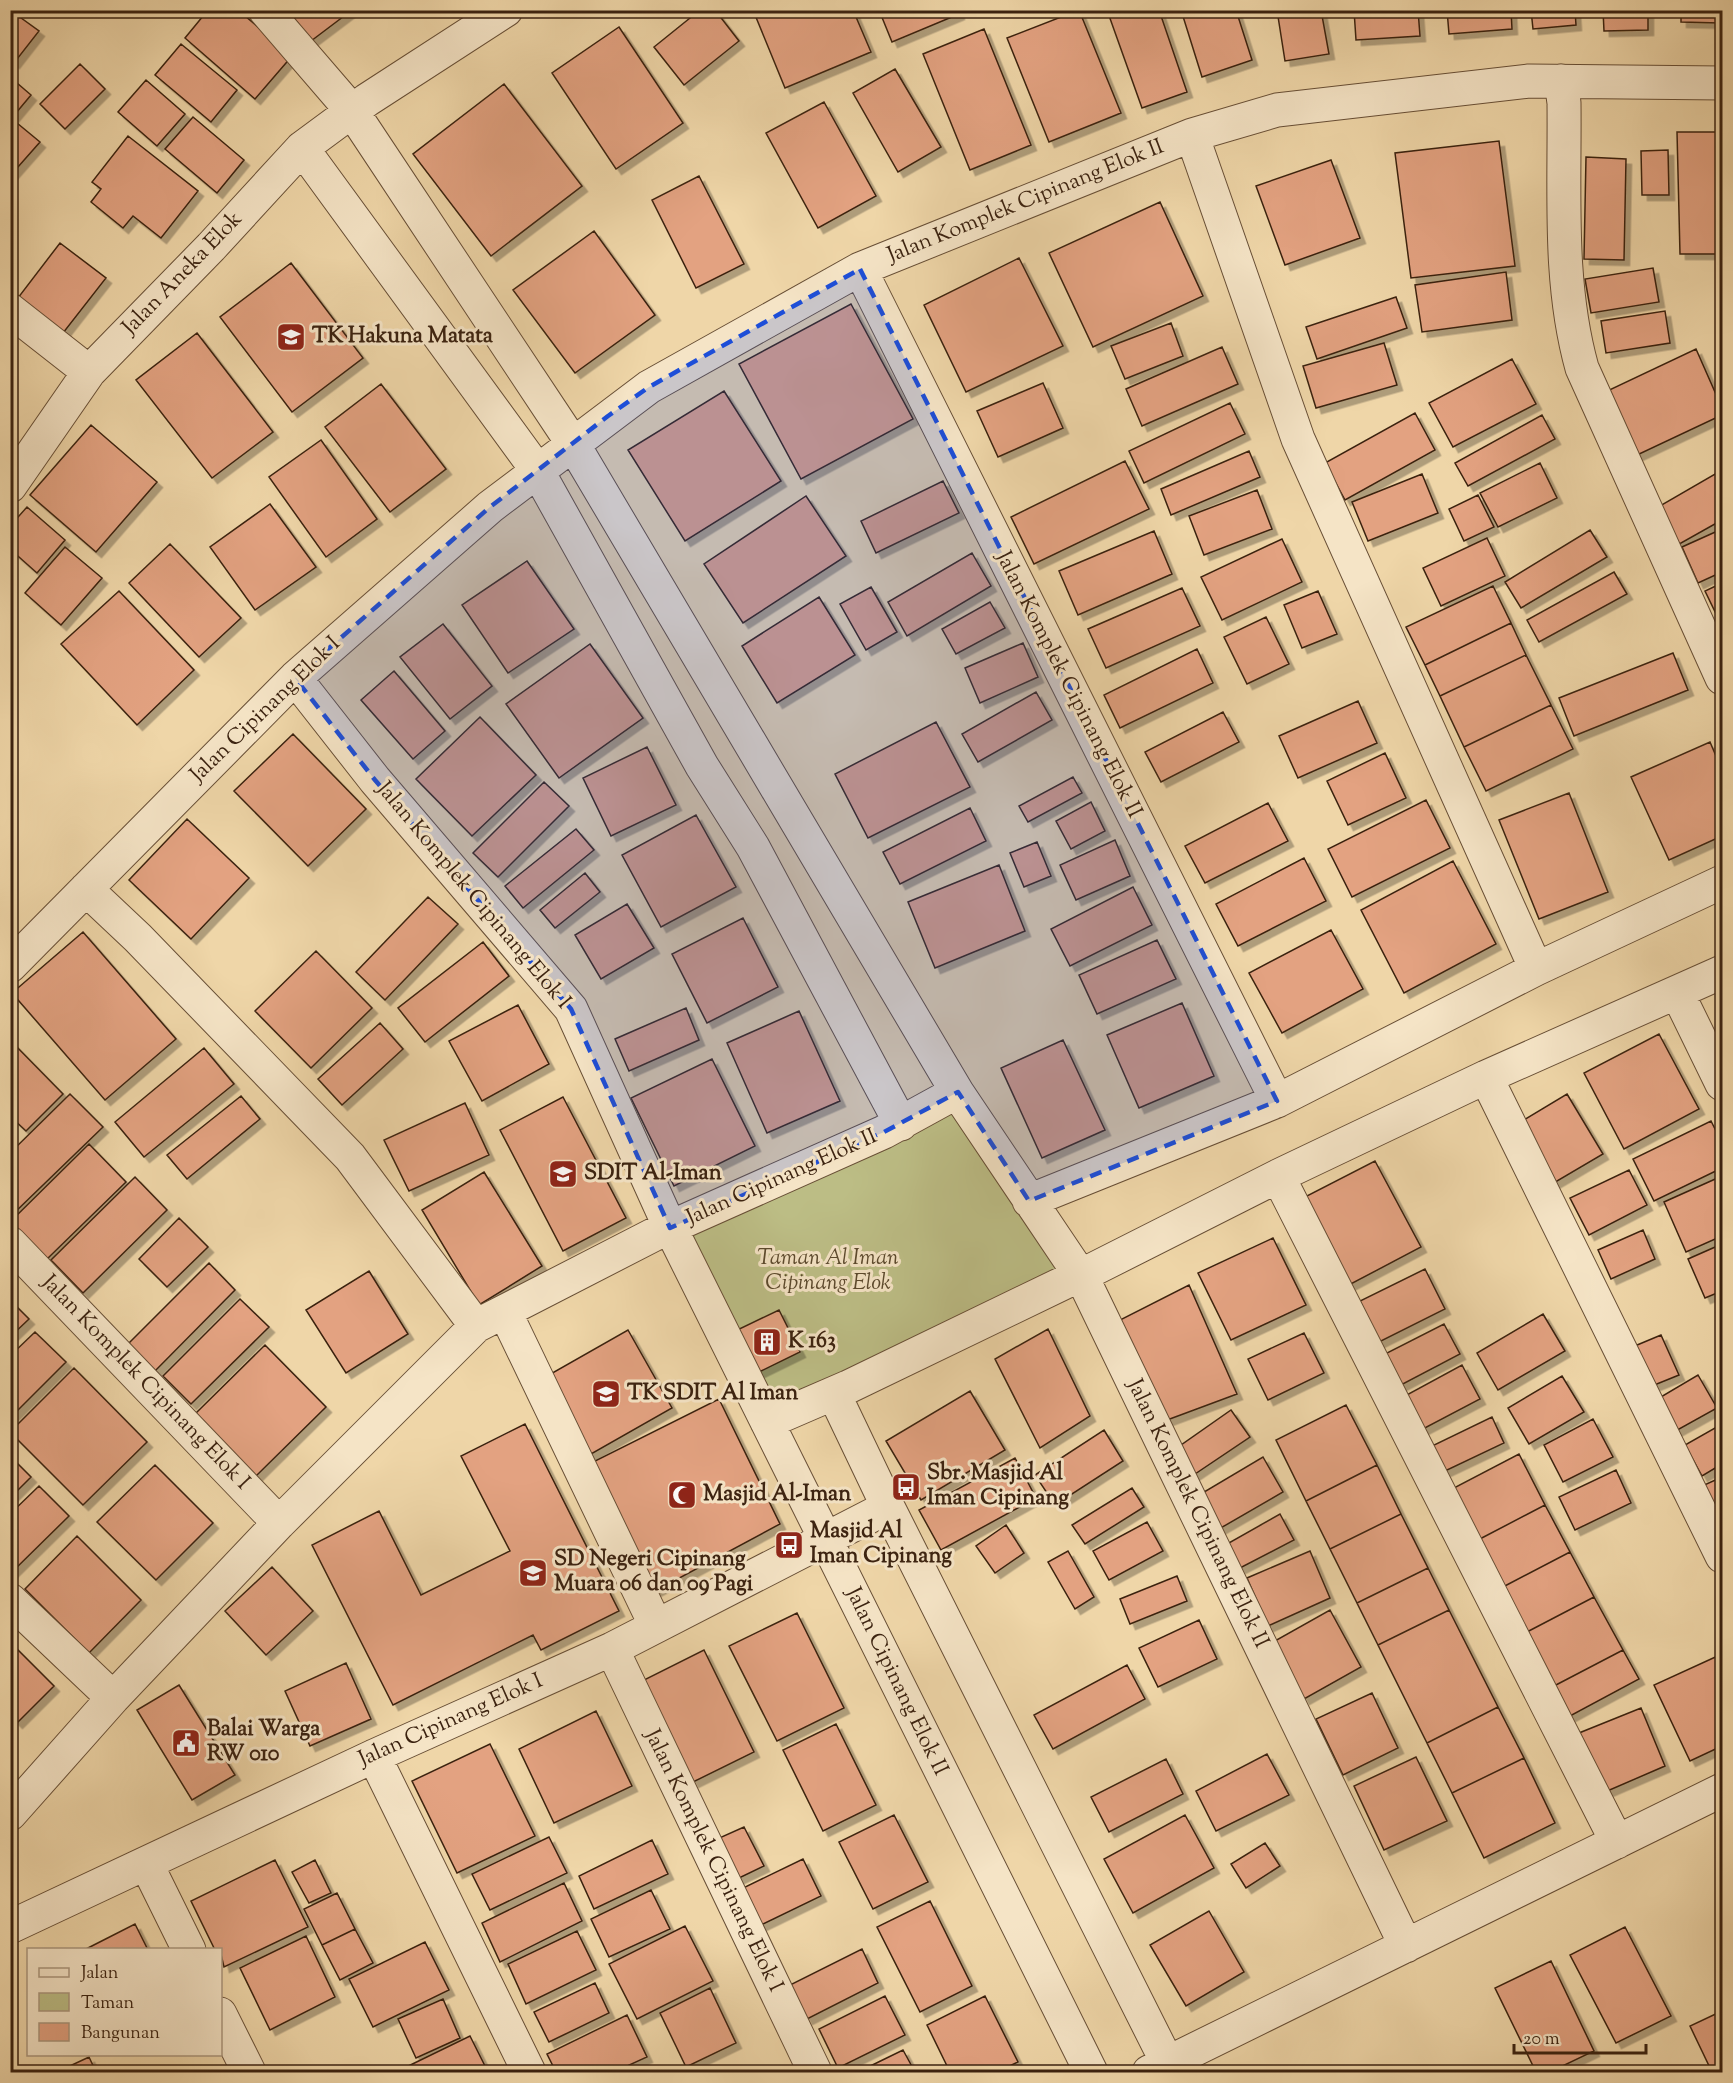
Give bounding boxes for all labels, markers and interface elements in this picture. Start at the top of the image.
street label: Jalan Komplek Cipinang Elok II [882,132,1169,273]
street label: Jalan Aneka Elok [115,205,251,344]
school or university icon: TK Hakuna Matata [275,321,307,353]
place label: TK Hakuna Matata [312,321,494,353]
street label: Jalan Komplek Cipinang Elok II [986,545,1149,824]
street label: Jalan Cipinang Elok I [183,629,349,791]
street label: Jalan Komplek Cipinang Elok I [367,774,578,1017]
street label: Jalan Cipinang Elok II [680,1121,883,1235]
school or university icon: SDIT Al-Iman [547,1158,579,1190]
place label: SDIT Al-Iman [584,1158,722,1190]
park label: Taman Al Iman Cipinang Elok [757,1243,899,1300]
street label: Jalan Komplek Cipinang Elok I [33,1267,257,1498]
building icon: K 163 [751,1326,783,1358]
place label: K 163 [788,1326,836,1358]
street label: Jalan Komplek Cipinang Elok II [1117,1373,1276,1654]
school or university icon: TK SDIT Al Iman [590,1378,622,1410]
place label: TK SDIT Al Iman [627,1378,798,1410]
place label: Sbr. Masjid Al Iman Cipinang [927,1458,1069,1515]
bus stop icon: Sbr. Masjid Al Iman Cipinang [890,1471,922,1503]
mosque icon: Masjid Al-Iman [666,1479,698,1511]
place label: Masjid Al-Iman [703,1479,851,1511]
place label: Masjid Al Iman Cipinang [810,1516,952,1573]
bus stop icon: Masjid Al Iman Cipinang [773,1529,805,1561]
place label: SD Negeri Cipinang Muara 06 dan 09 Pagi [554,1544,754,1601]
school or university icon: SD Negeri Cipinang Muara 06 dan 09 Pagi [517,1557,549,1589]
street label: Jalan Cipinang Elok II [836,1581,956,1782]
street label: Jalan Cipinang Elok I [353,1666,548,1776]
place label: Balai Warga RW 010 [207,1714,321,1771]
street label: Jalan Komplek Cipinang Elok I [635,1723,791,1998]
public building icon: Balai Warga RW 010 [170,1727,202,1759]
legend [27,1948,222,2056]
text: Jalan [80,1961,119,1987]
text: Taman [81,1991,135,2017]
scale bar [1514,2017,1646,2055]
text: Bangunan [81,2021,160,2047]
text: 20 m [1523,2027,1560,2053]

